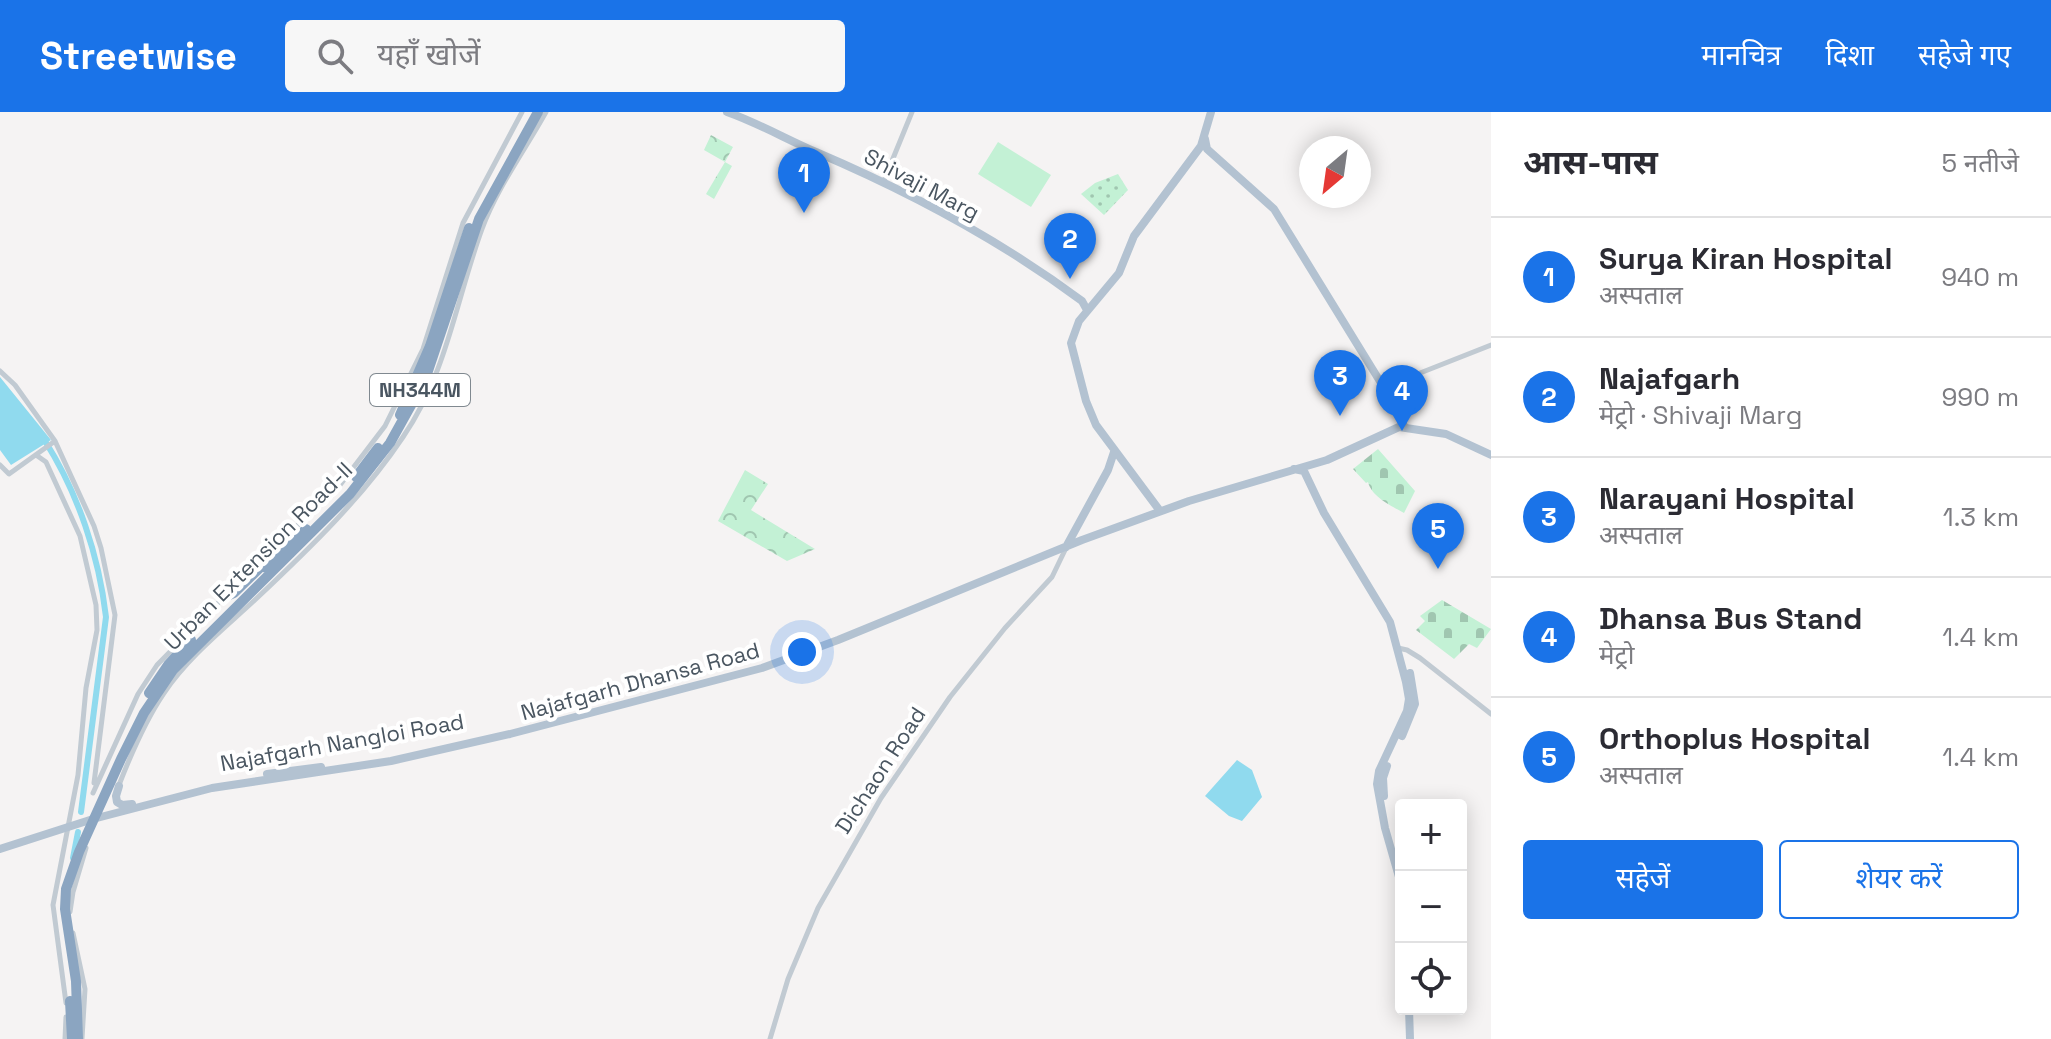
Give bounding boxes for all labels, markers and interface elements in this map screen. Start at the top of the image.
search box [285,20,845,92]
text: Streetwise [40,32,237,80]
icon: search [313,34,357,78]
text: यहाँ खोजें [377,35,480,74]
text: मानचित्र [1702,37,1782,73]
text: दिशा [1826,37,1874,73]
text: सहेजे गए [1918,37,2011,73]
north arrow [1299,136,1371,208]
text: आस-पास [1523,141,1658,184]
street label: Shivaji Marg [859,142,985,226]
text: 5 नतीजे [1941,146,2019,180]
pin: 1 [778,147,830,213]
pin: 2 [1044,213,1096,279]
text: Surya Kiran Hospital [1599,239,1893,278]
text: 1 [1543,260,1555,294]
text: 940 m [1941,260,2019,294]
text: अस्पताल [1599,278,1683,312]
pin: 3 [1314,350,1366,416]
text: Najafgarh [1599,359,1740,398]
pin: 4 [1376,365,1428,431]
road number: NH344M [370,374,470,406]
text: 2 [1541,380,1557,414]
text: 990 m [1941,380,2019,414]
text: मेट्रो · Shivaji Marg [1599,398,1802,432]
street label: Urban Extension Road-II [158,456,358,656]
text: Narayani Hospital [1599,479,1855,518]
text: 3 [1541,500,1557,534]
text: 1.3 km [1943,500,2019,534]
pin: 5 [1412,503,1464,569]
text: अस्पताल [1599,518,1683,552]
text: Dhansa Bus Stand [1599,599,1862,638]
text: 4 [1541,620,1557,654]
text: 1.4 km [1942,620,2019,654]
your location [782,632,822,672]
street label: Najafgarh Dhansa Road [518,636,762,726]
text: मेट्रो [1599,638,1634,672]
street label: Dichaon Road [829,701,931,839]
street label: Najafgarh Nangloi Road [218,707,466,777]
text: Orthoplus Hospital [1599,719,1871,758]
text: 5 [1541,740,1557,774]
text: 1.4 km [1942,740,2019,774]
text: अस्पताल [1599,758,1683,792]
map controls [1395,799,1467,1015]
button: + [1395,799,1467,871]
button: सहेजें [1523,840,1763,919]
button: शेयर करें [1779,840,2019,919]
button: − [1395,871,1467,943]
button: locate [1395,943,1467,1015]

